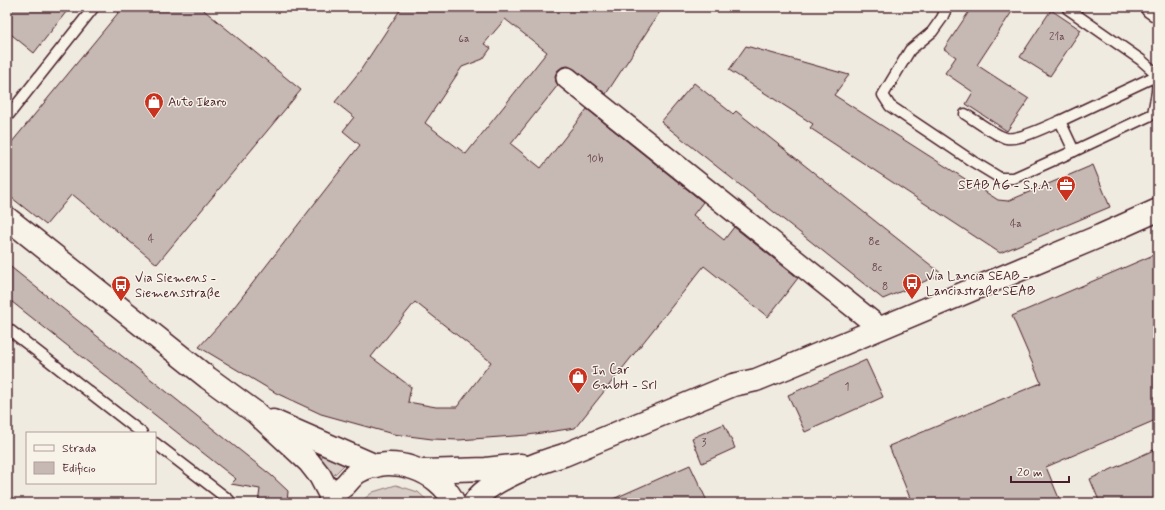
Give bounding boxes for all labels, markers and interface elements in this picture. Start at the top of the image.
house number: 21a [1049,30,1065,44]
house number: 6a [458,32,470,46]
shop icon: Auto Ikaro [143,91,165,119]
place label: Auto Ikaro [168,94,227,111]
house number: 10b [587,152,603,166]
office icon: SEAB AG - S.p.A. [1055,174,1077,202]
place label: SEAB AG - S.p.A. [958,177,1052,194]
house number: 4a [1010,217,1022,231]
house number: 4 [148,232,155,246]
house number: 8e [868,235,880,249]
house number: 8c [872,261,883,275]
place label: Via Lancia SEAB - Lanciastraße SEAB [926,268,1035,300]
place label: Via Siemens - Siemensstraße [135,270,220,302]
bus stop icon: Via Lancia SEAB - Lanciastraße SEAB [901,272,923,300]
bus stop icon: Via Siemens - Siemensstraße [110,274,132,302]
house number: 8 [882,280,888,294]
place label: In Car GmbH - Srl [592,362,657,394]
shop icon: In Car GmbH - Srl [567,366,589,394]
house number: 1 [845,380,850,394]
legend [26,432,156,484]
house number: 3 [702,436,707,450]
text: Strada [62,441,96,457]
scale bar [1011,458,1069,484]
text: Edificio [62,461,96,477]
text: 20 m [1017,465,1043,481]

